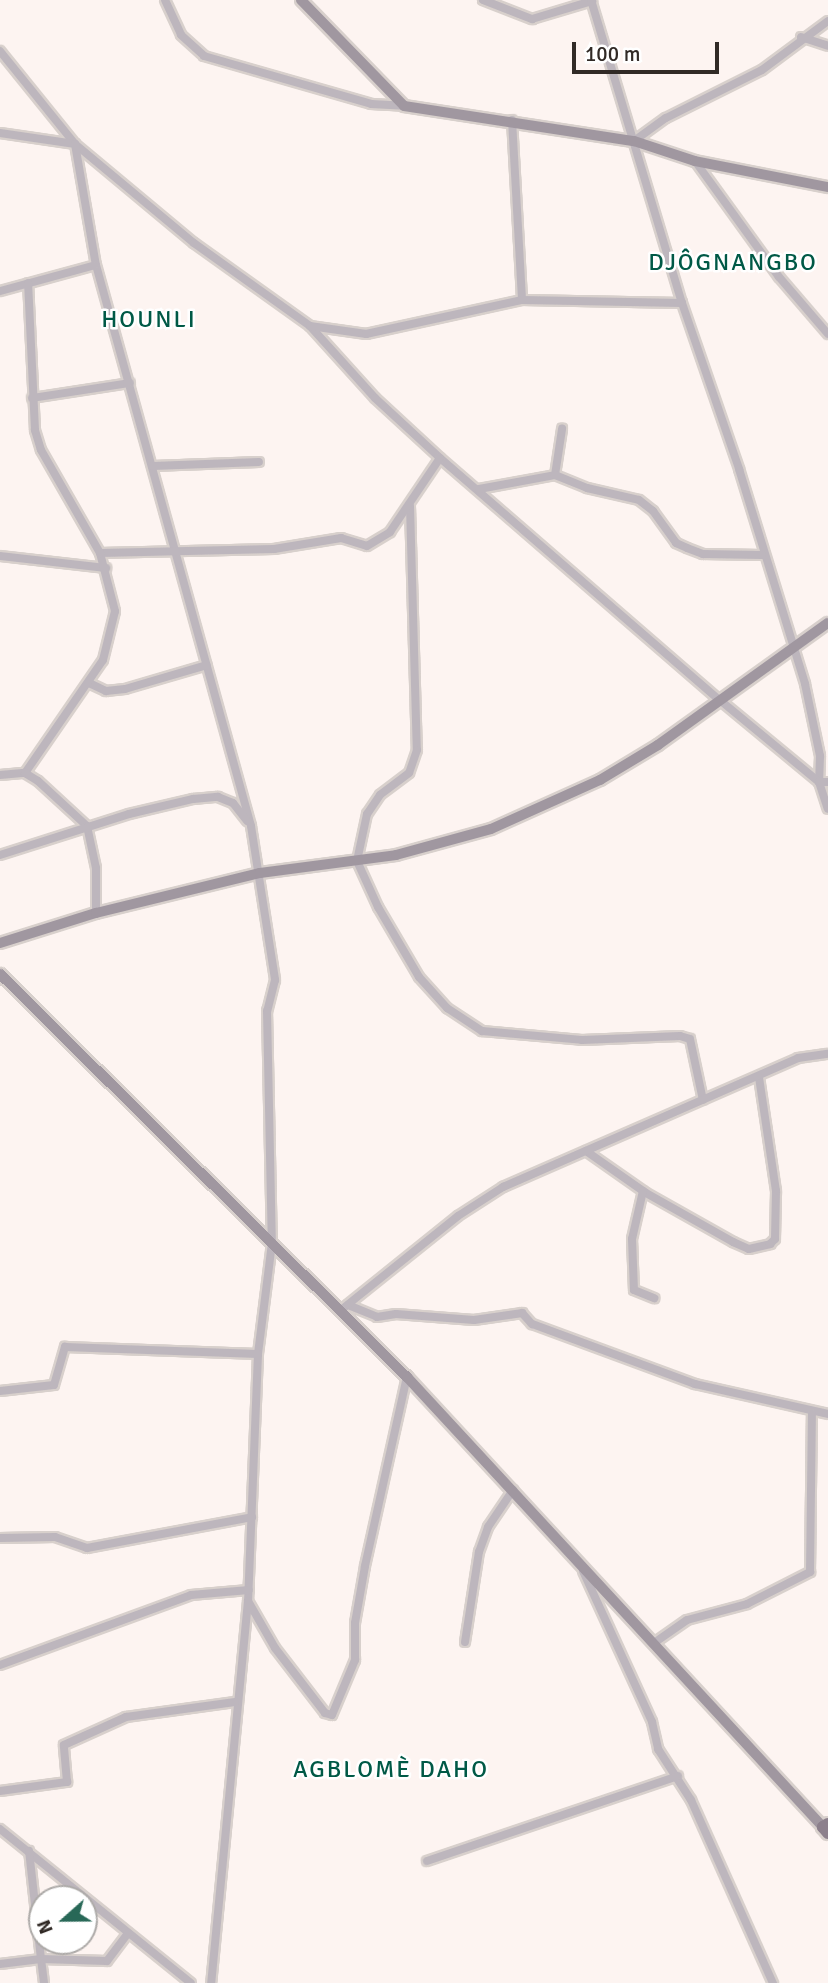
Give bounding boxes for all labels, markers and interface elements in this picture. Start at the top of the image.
scale bar [576,28,723,72]
text: 100 m [585,41,640,67]
district label: DJÔGNANGBO [649,249,817,277]
district label: HOUNLI [102,306,196,334]
district label: AGBLOMÈ DAHO [294,1756,488,1784]
north arrow [28,1885,98,1955]
text: N [32,1916,59,1937]

